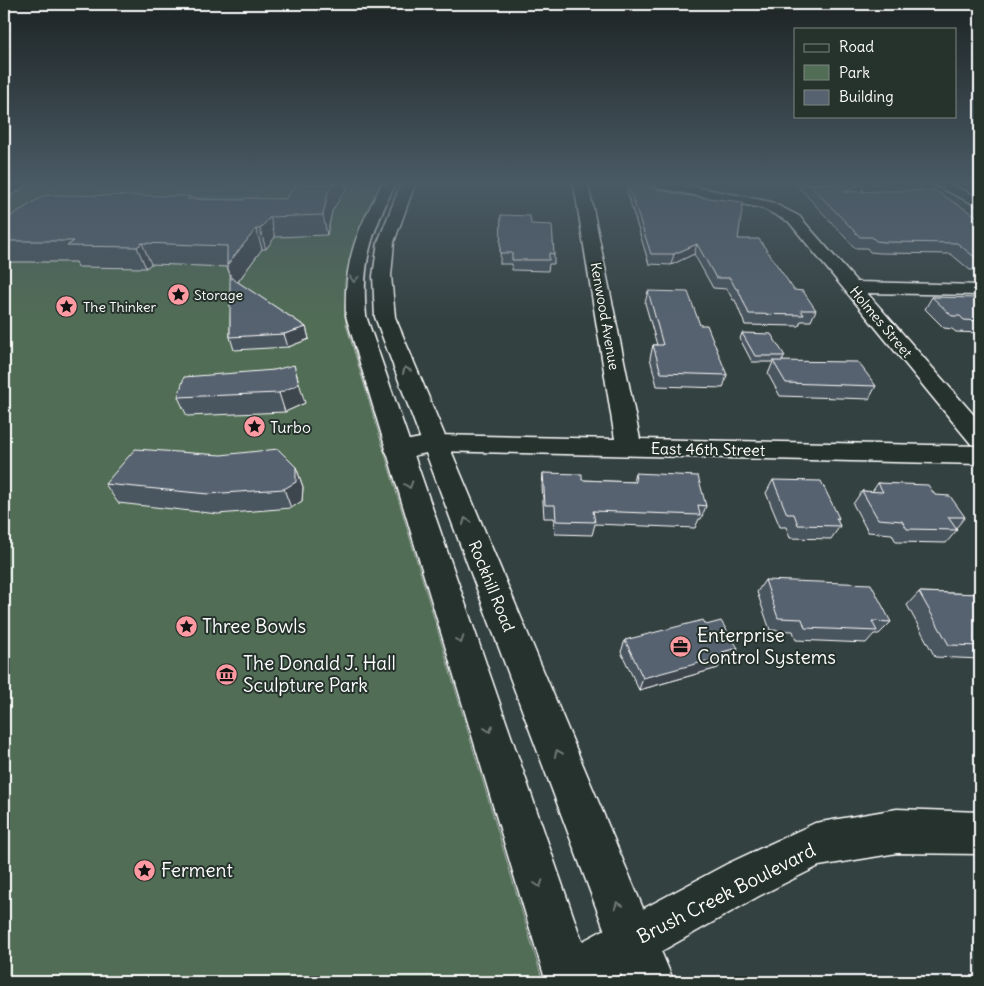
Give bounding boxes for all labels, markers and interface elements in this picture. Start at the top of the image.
legend [794,28,956,118]
text: Road [839,37,874,56]
text: Park [839,63,870,82]
text: Building [839,87,894,106]
street label: Kenwood Avenue [587,261,623,371]
one-way arrow [349,275,360,283]
place icon: Storage [166,283,190,307]
street label: Holmes Street [846,283,916,362]
place label: Storage [194,286,243,304]
place icon: The Thinker [55,295,79,319]
place label: The Thinker [83,298,156,316]
one-way arrow [402,366,413,375]
place icon: Turbo [242,415,266,439]
place label: Turbo [270,417,311,437]
street label: East 46th Street [651,438,766,460]
one-way arrow [404,480,414,489]
one-way arrow [462,517,473,526]
street label: Rockhill Road [465,537,519,635]
place icon: Three Bowls [174,614,198,638]
place label: Three Bowls [202,614,306,638]
place label: Enterprise Control Systems [697,623,836,669]
office icon: Enterprise Control Systems [669,634,693,658]
one-way arrow [454,635,464,643]
place label: The Donald J. Hall Sculpture Park [243,651,396,697]
museum icon: The Donald J. Hall Sculpture Park [215,662,239,686]
one-way arrow [483,725,493,733]
one-way arrow [554,750,564,758]
street label: Brush Creek Boulevard [633,838,819,948]
place icon: Ferment [133,858,157,882]
place label: Ferment [161,858,233,882]
one-way arrow [533,879,543,888]
one-way arrow [614,901,624,909]

